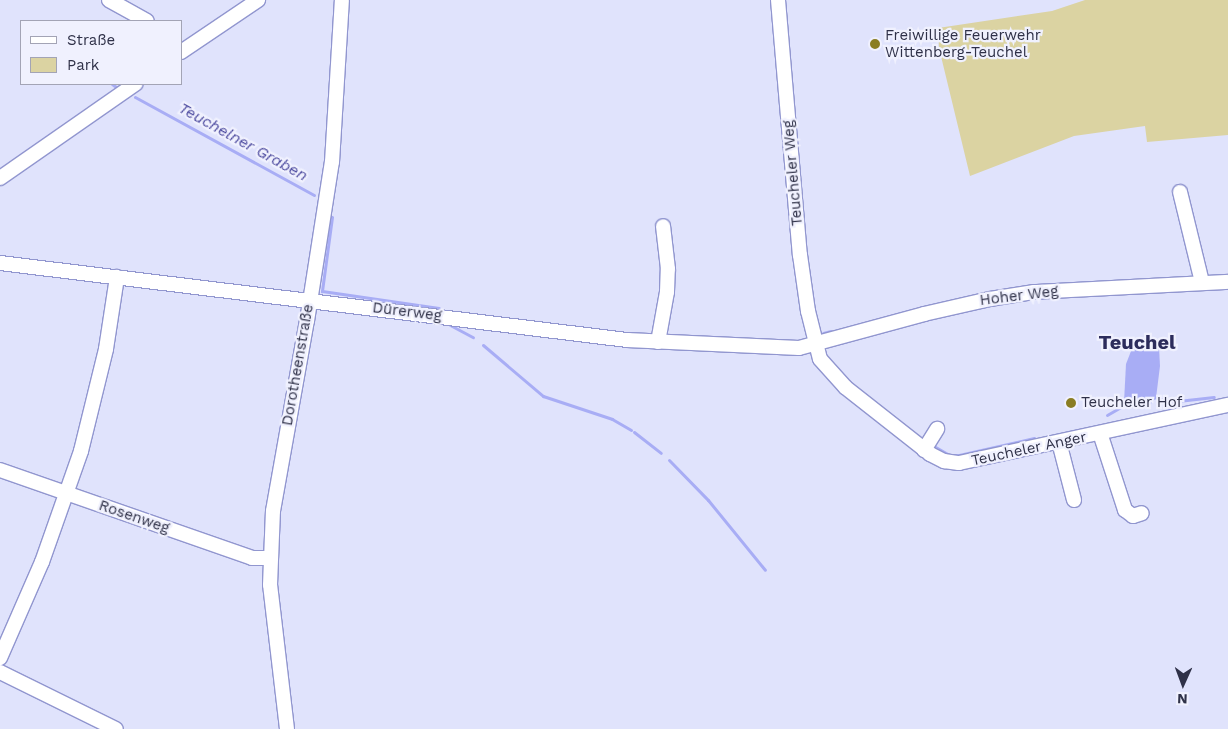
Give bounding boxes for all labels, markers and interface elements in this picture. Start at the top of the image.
legend [20,20,182,85]
place label: Freiwillige Feuerwehr Wittenberg-Teuchel [885,26,1041,61]
text: Straße [67,31,115,49]
marker: Freiwillige Feuerwehr Wittenberg-Teuchel [869,38,881,50]
text: Park [67,56,99,74]
water label: Teuchelner Graben [175,98,311,186]
street label: Teucheler Weg [779,119,807,227]
street label: Hoher Weg [978,282,1060,310]
street label: Dürerweg [371,299,443,325]
street label: Dorotheenstraße [278,303,318,427]
district label: Teuchel [1098,330,1176,354]
place label: Teucheler Hof [1081,394,1183,412]
marker: Teucheler Hof [1065,397,1077,409]
street label: Teucheler Anger [969,428,1089,470]
street label: Rosenweg [96,497,172,537]
north arrow [1158,659,1208,709]
text: N [1177,691,1188,707]

